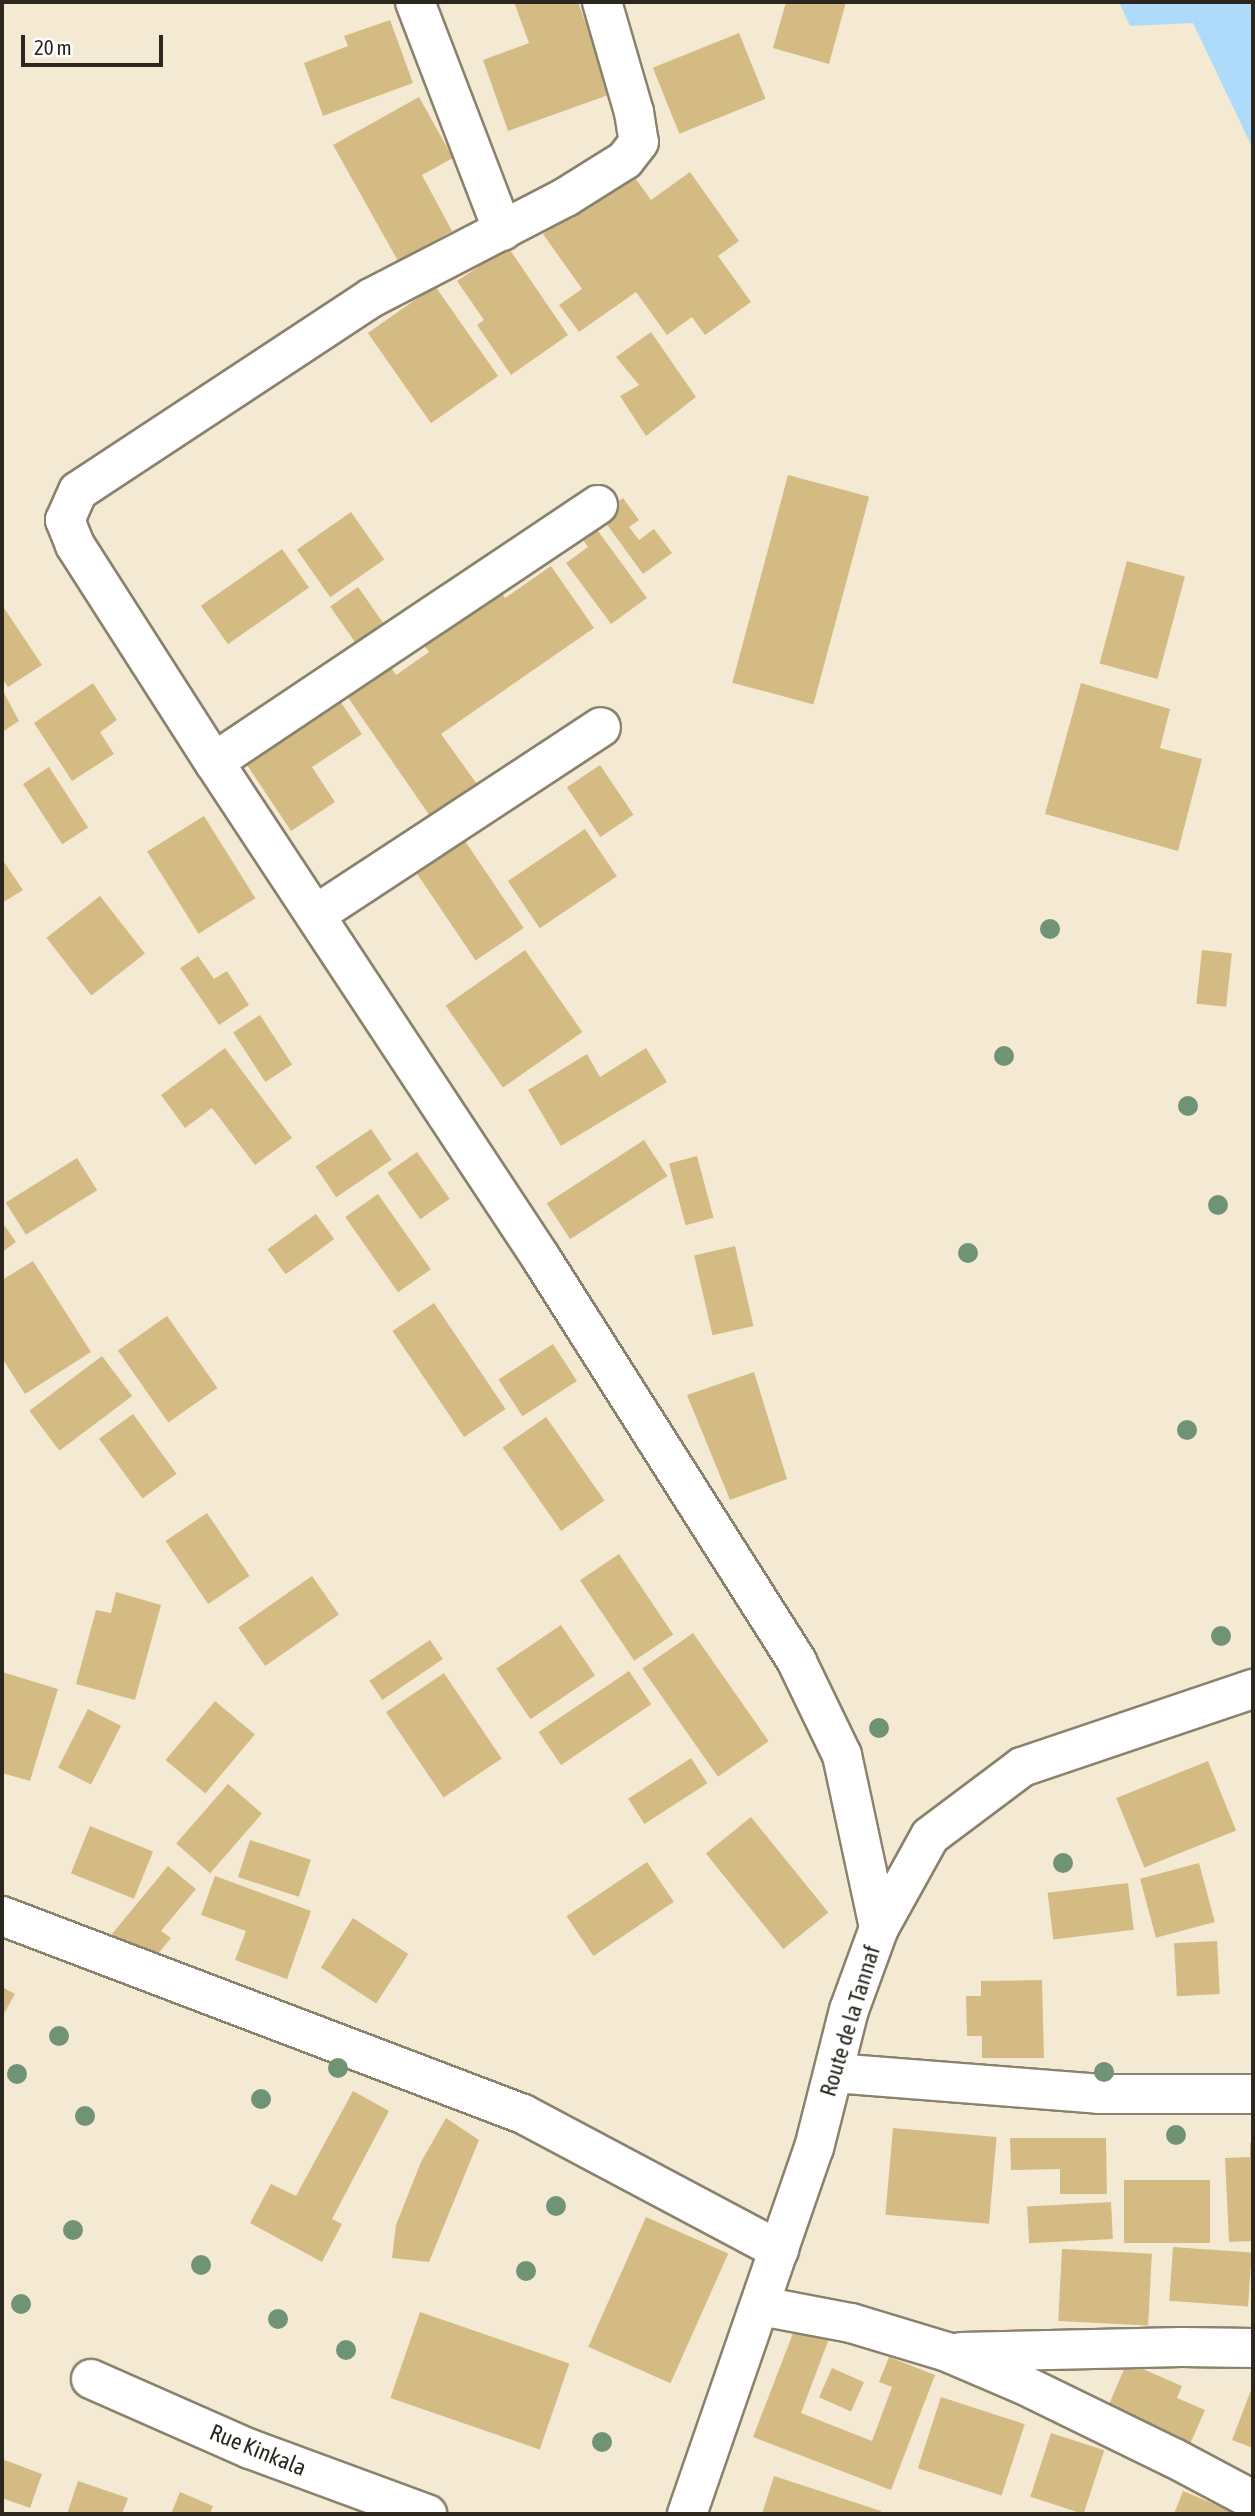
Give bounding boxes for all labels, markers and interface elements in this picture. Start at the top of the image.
scale bar [24,21,166,65]
text: 20 m [34,35,72,59]
street label: Route de la Tannaf [814,1942,886,2100]
street label: Rue Kinkala [206,2418,310,2482]

